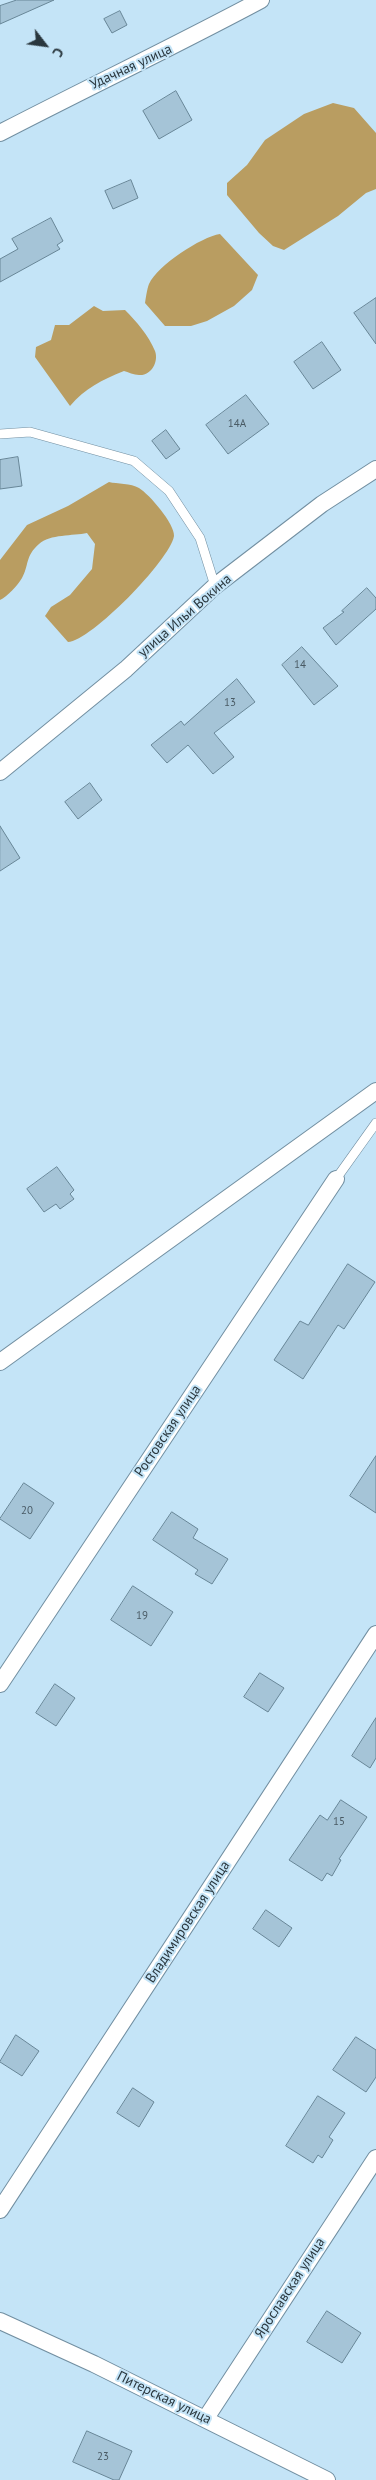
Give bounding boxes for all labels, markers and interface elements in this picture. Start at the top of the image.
north arrow [20,20,70,70]
street label: Удачная улица [87,41,175,93]
text: С [48,45,68,60]
house number: 14А [228,417,246,431]
street label: улица Ильи Вокина [135,571,235,661]
house number: 14 [294,658,306,672]
house number: 13 [224,696,236,710]
street label: Ростовская улица [131,1382,205,1480]
house number: 20 [21,1504,33,1518]
house number: 19 [136,1609,148,1623]
house number: 15 [333,1815,345,1829]
street label: Владимировская улица [142,1858,234,1986]
street label: Ярославская улица [251,2235,329,2341]
street label: Питерская улица [114,2368,214,2428]
house number: 23 [97,2450,109,2464]

